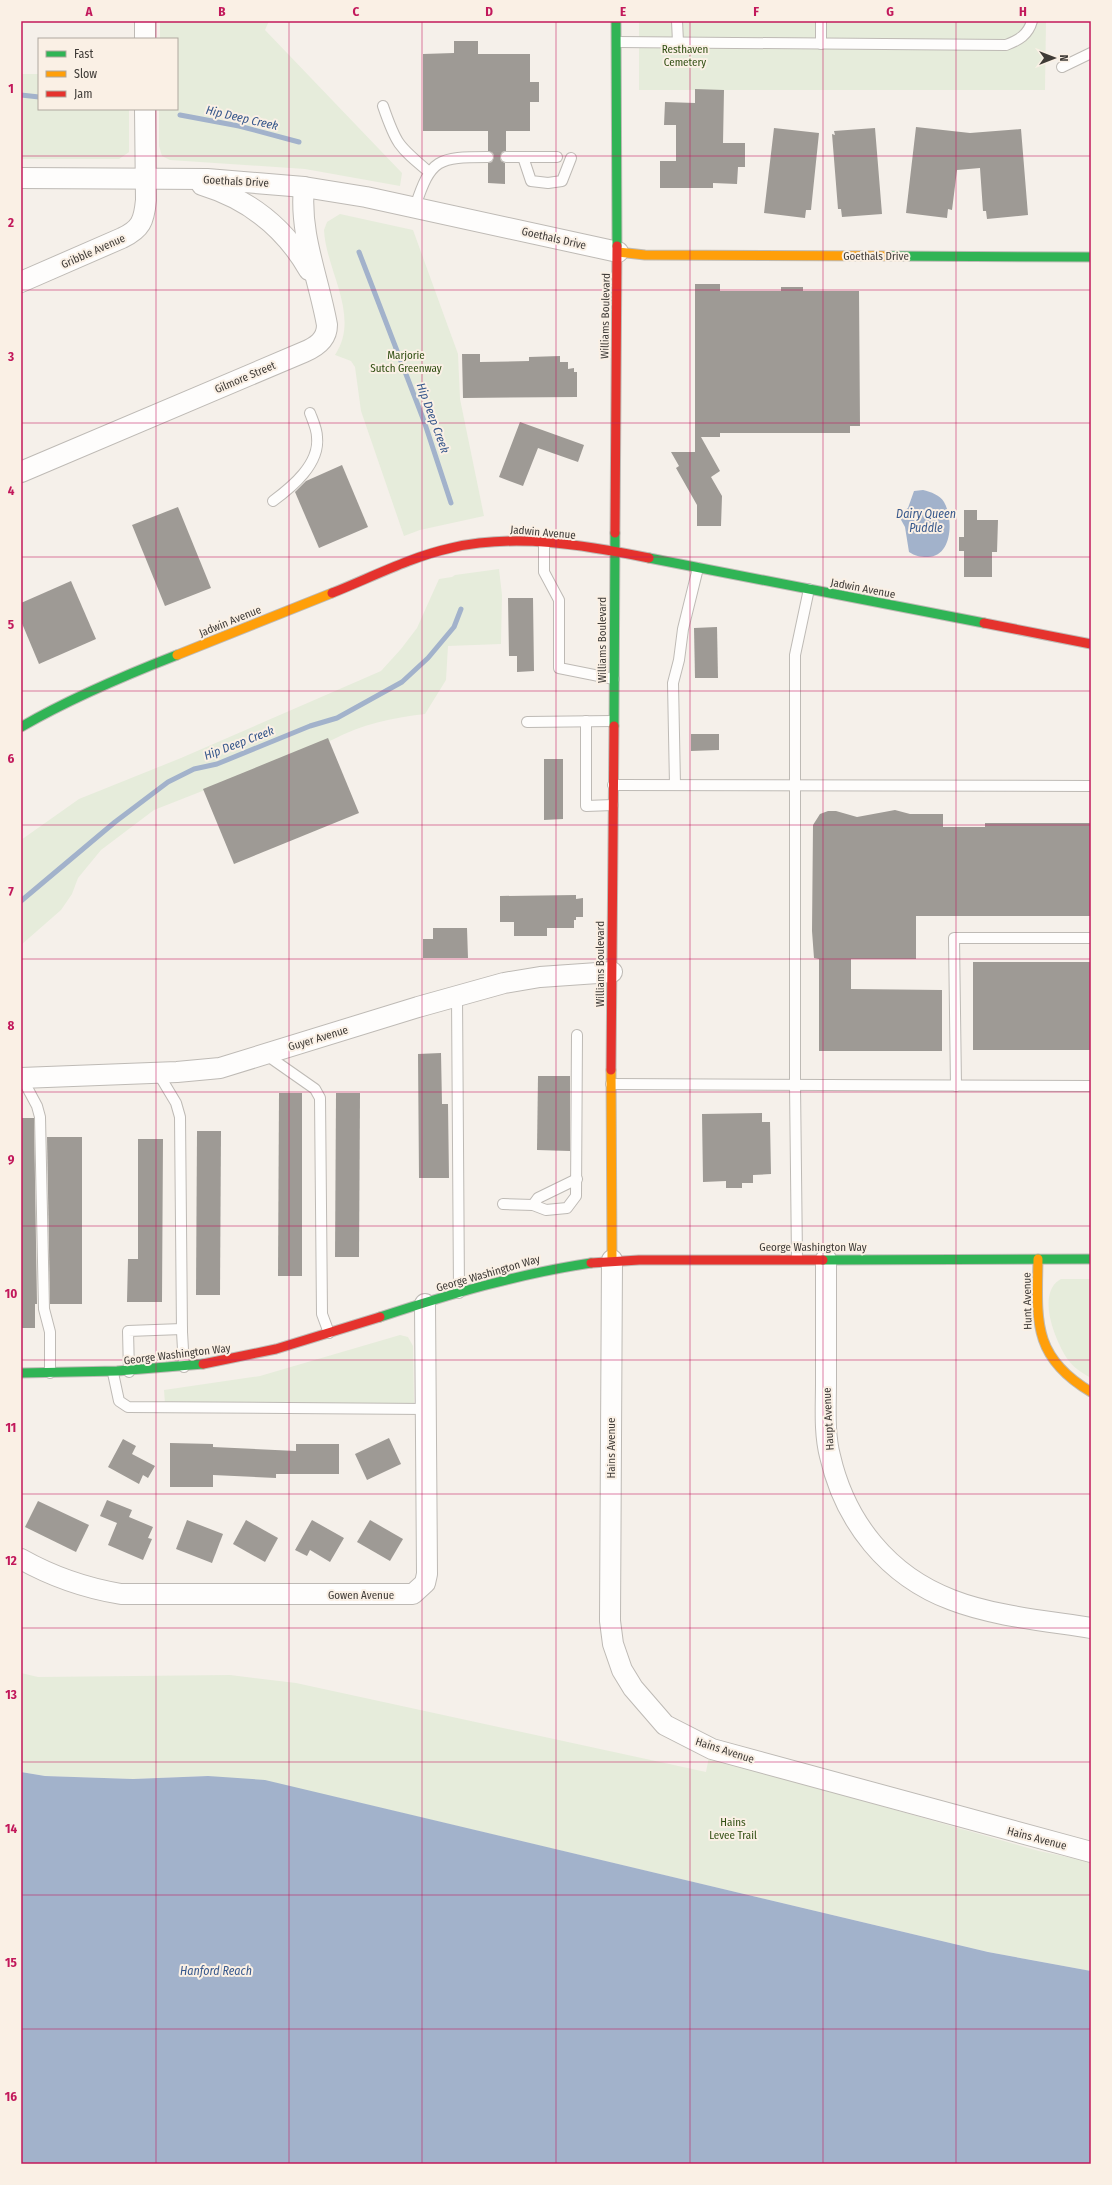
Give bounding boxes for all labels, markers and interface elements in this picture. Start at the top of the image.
text: A [84,4,93,19]
text: B [218,4,226,19]
text: C [353,4,360,19]
text: D [485,4,493,19]
text: E [620,4,626,19]
text: F [753,4,759,19]
text: G [886,4,894,19]
text: H [1019,4,1027,19]
legend [38,38,178,110]
north arrow [1034,38,1074,78]
park label: Resthaven Cemetery [662,43,708,69]
text: Fast [74,47,93,61]
text: N [1057,55,1070,61]
text: Slow [74,67,97,81]
text: 1 [8,81,14,96]
text: Jam [74,87,92,101]
water label: Hip Deep Creek [204,103,280,133]
street label: Goethals Drive [203,173,269,190]
text: 2 [7,215,14,230]
street label: Goethals Drive [520,225,587,252]
street label: Gribble Avenue [59,232,127,271]
street label: Goethals Drive [843,250,909,263]
street label: Williams Boulevard [598,273,613,359]
text: 3 [7,349,14,364]
park label: Marjorie Sutch Greenway [370,349,442,375]
street label: Gilmore Street [213,359,278,396]
water label: Hip Deep Creek [414,381,452,455]
text: 4 [8,483,15,498]
water label: Dairy Queen Puddle [896,507,956,535]
street label: Jadwin Avenue [510,523,576,542]
street label: Jadwin Avenue [829,576,896,601]
street label: Williams Boulevard [596,597,609,683]
street label: Jadwin Avenue [197,603,263,640]
text: 5 [8,617,14,632]
water label: Hip Deep Creek [202,723,276,763]
text: 6 [8,751,15,766]
text: 7 [8,884,14,899]
street label: Williams Boulevard [594,921,607,1007]
text: 8 [8,1018,15,1033]
street label: Guyer Avenue [287,1023,350,1054]
text: 9 [8,1152,15,1167]
street label: George Washington Way [759,1241,867,1254]
street label: George Washington Way [435,1252,542,1295]
street label: Hunt Avenue [1020,1272,1035,1330]
text: 10 [5,1286,17,1301]
street label: George Washington Way [123,1341,231,1367]
street label: Haupt Avenue [820,1387,837,1451]
street label: Hains Avenue [605,1418,618,1478]
text: 11 [6,1420,16,1435]
text: 12 [5,1553,17,1568]
street label: Gowen Avenue [328,1589,394,1602]
text: 13 [5,1687,17,1702]
street label: Hains Avenue [694,1735,756,1766]
park label: Hains Levee Trail [709,1816,757,1842]
text: 14 [5,1821,17,1836]
street label: Hains Avenue [1006,1824,1068,1853]
text: 15 [5,1955,17,1970]
water label: Hanford Reach [180,1964,252,1978]
text: 16 [5,2089,17,2104]

